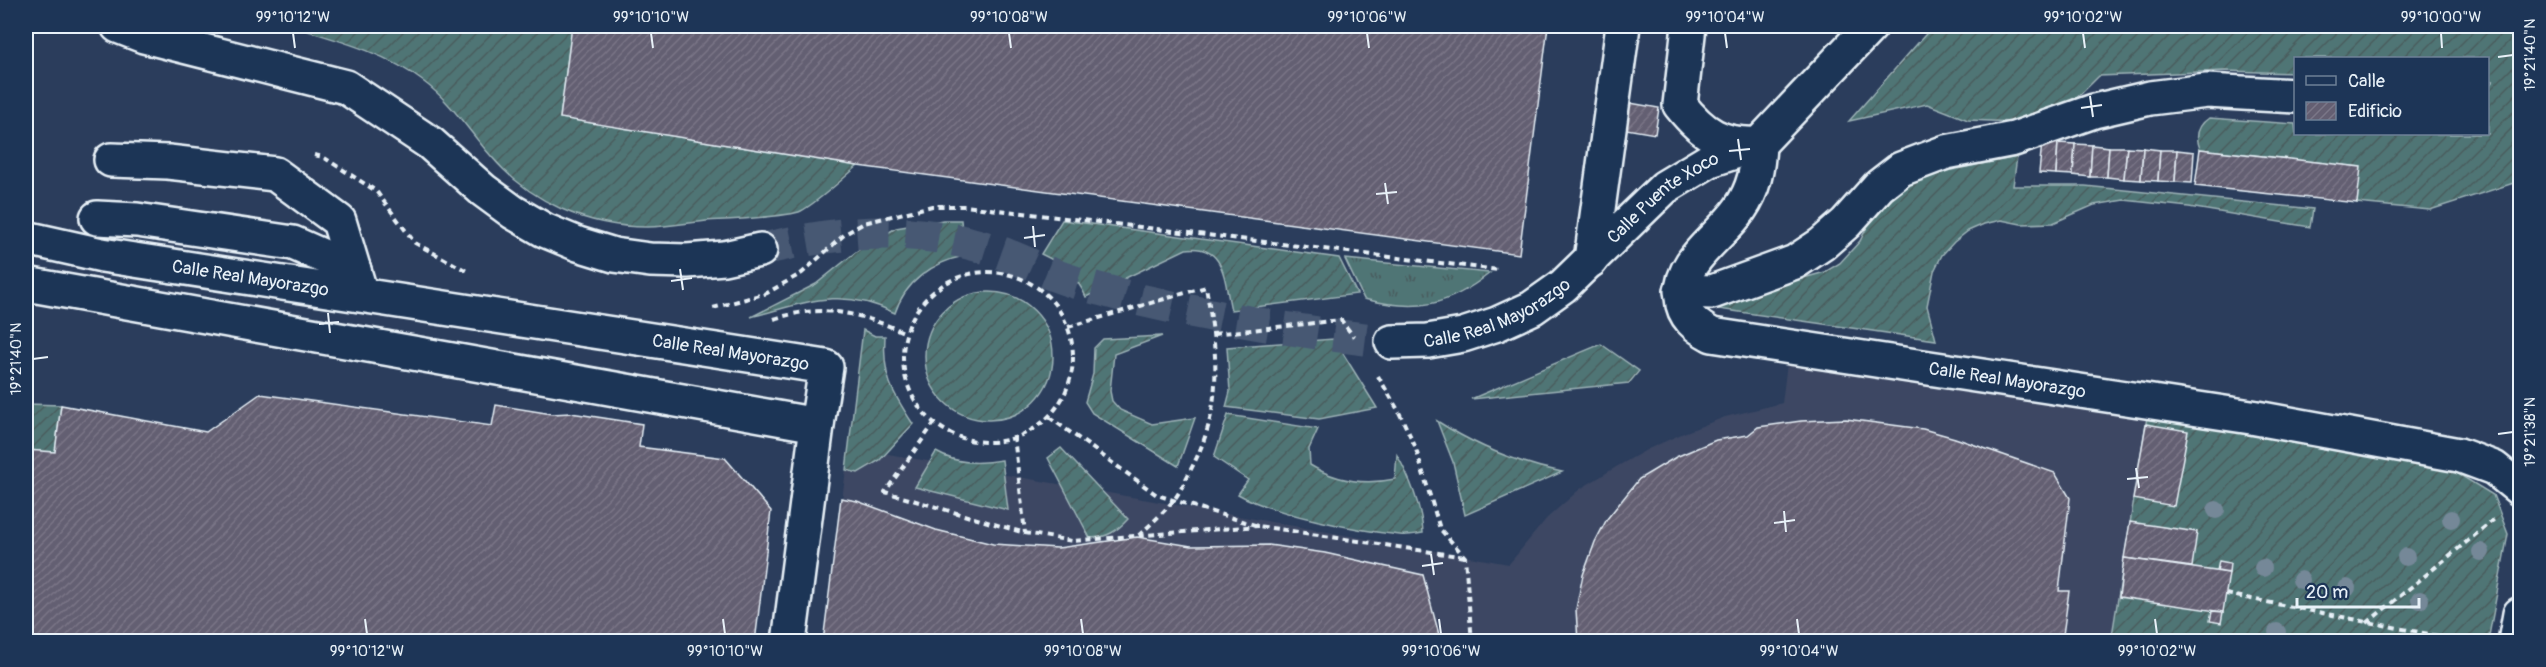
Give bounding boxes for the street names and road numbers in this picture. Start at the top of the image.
street label: Calle Puente Xoco [1602,147,1722,249]
street label: Calle Real Mayorazgo [170,255,331,302]
street label: Calle Real Mayorazgo [1422,273,1576,354]
street label: Calle Real Mayorazgo [651,329,811,376]
street label: Calle Real Mayorazgo [1927,357,2088,404]

